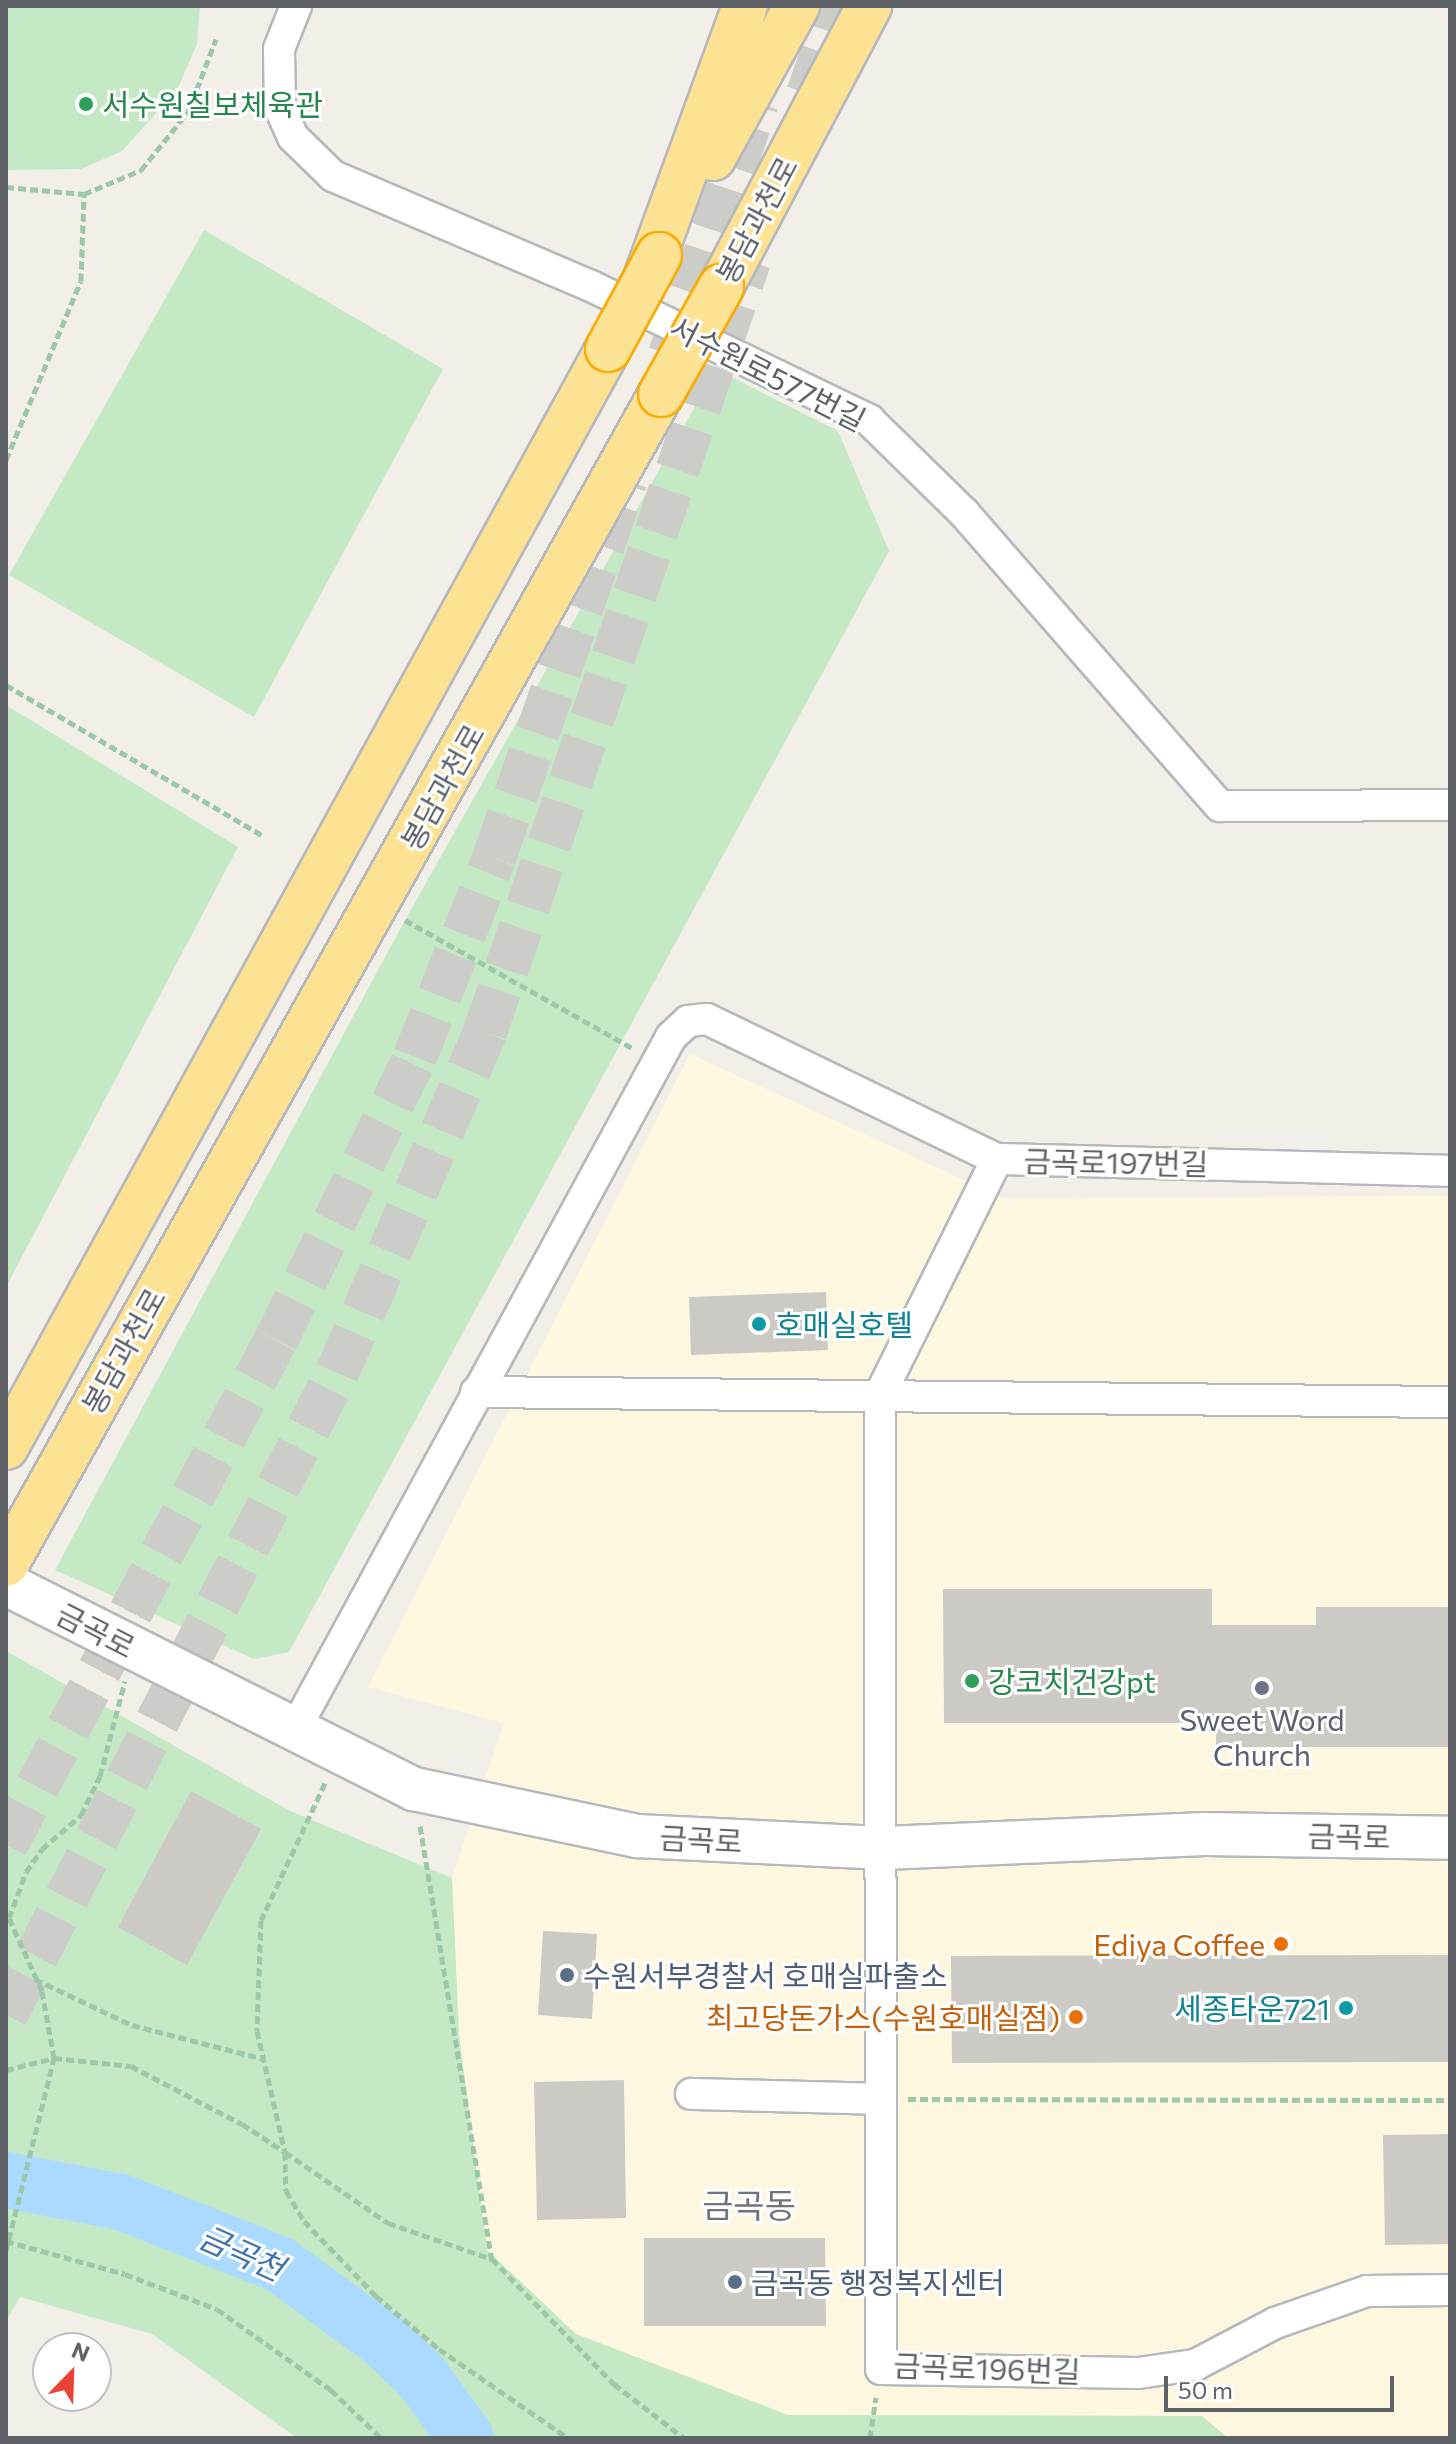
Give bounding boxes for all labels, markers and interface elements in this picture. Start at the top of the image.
place label: 서수원칠보체육관 [102,86,323,122]
marker: 서수원칠보체육관 [77,95,95,113]
street label: 봉담과천로 [708,151,804,289]
street label: 서수원로577번길 [664,308,872,438]
street label: 봉담과천로 [393,718,491,856]
street label: 금곡로197번길 [1023,1142,1209,1182]
street label: 봉담과천로 [74,1282,172,1420]
place label: 호매실호텔 [775,1306,913,1342]
marker: 호매실호텔 [750,1315,768,1333]
street label: 금곡로 [51,1595,141,1665]
place label: 강코치건강pt [988,1663,1156,1699]
marker: 강코치건강pt [963,1672,981,1690]
marker: Sweet Word Church [1253,1679,1271,1697]
place label: Sweet Word Church [1179,1701,1345,1772]
street label: 금곡로 [1307,1817,1391,1855]
street label: 금곡로 [659,1819,743,1859]
place label: Ediya Coffee [1093,1926,1265,1962]
marker: Ediya Coffee [1272,1935,1290,1953]
place label: 수원서부경찰서 호매실파출소 [583,1957,948,1993]
marker: 수원서부경찰서 호매실파출소 [558,1966,576,1984]
place label: 세종타운721 [1174,1990,1330,2026]
place label: 최고당돈가스(수원호매실점) [706,1999,1060,2035]
marker: 세종타운721 [1337,1999,1355,2017]
marker: 최고당돈가스(수원호매실점) [1067,2008,1085,2026]
district label: 금곡동 [702,2185,796,2225]
water label: 금곡천 [194,2216,290,2288]
place label: 금곡동 행정복지센터 [751,2264,1005,2300]
marker: 금곡동 행정복지센터 [726,2273,744,2291]
north arrow [32,2332,112,2412]
text: N [68,2336,94,2367]
street label: 금곡로196번길 [893,2347,1081,2389]
scale bar [1168,2360,1398,2410]
text: 50 m [1178,2375,1233,2404]

